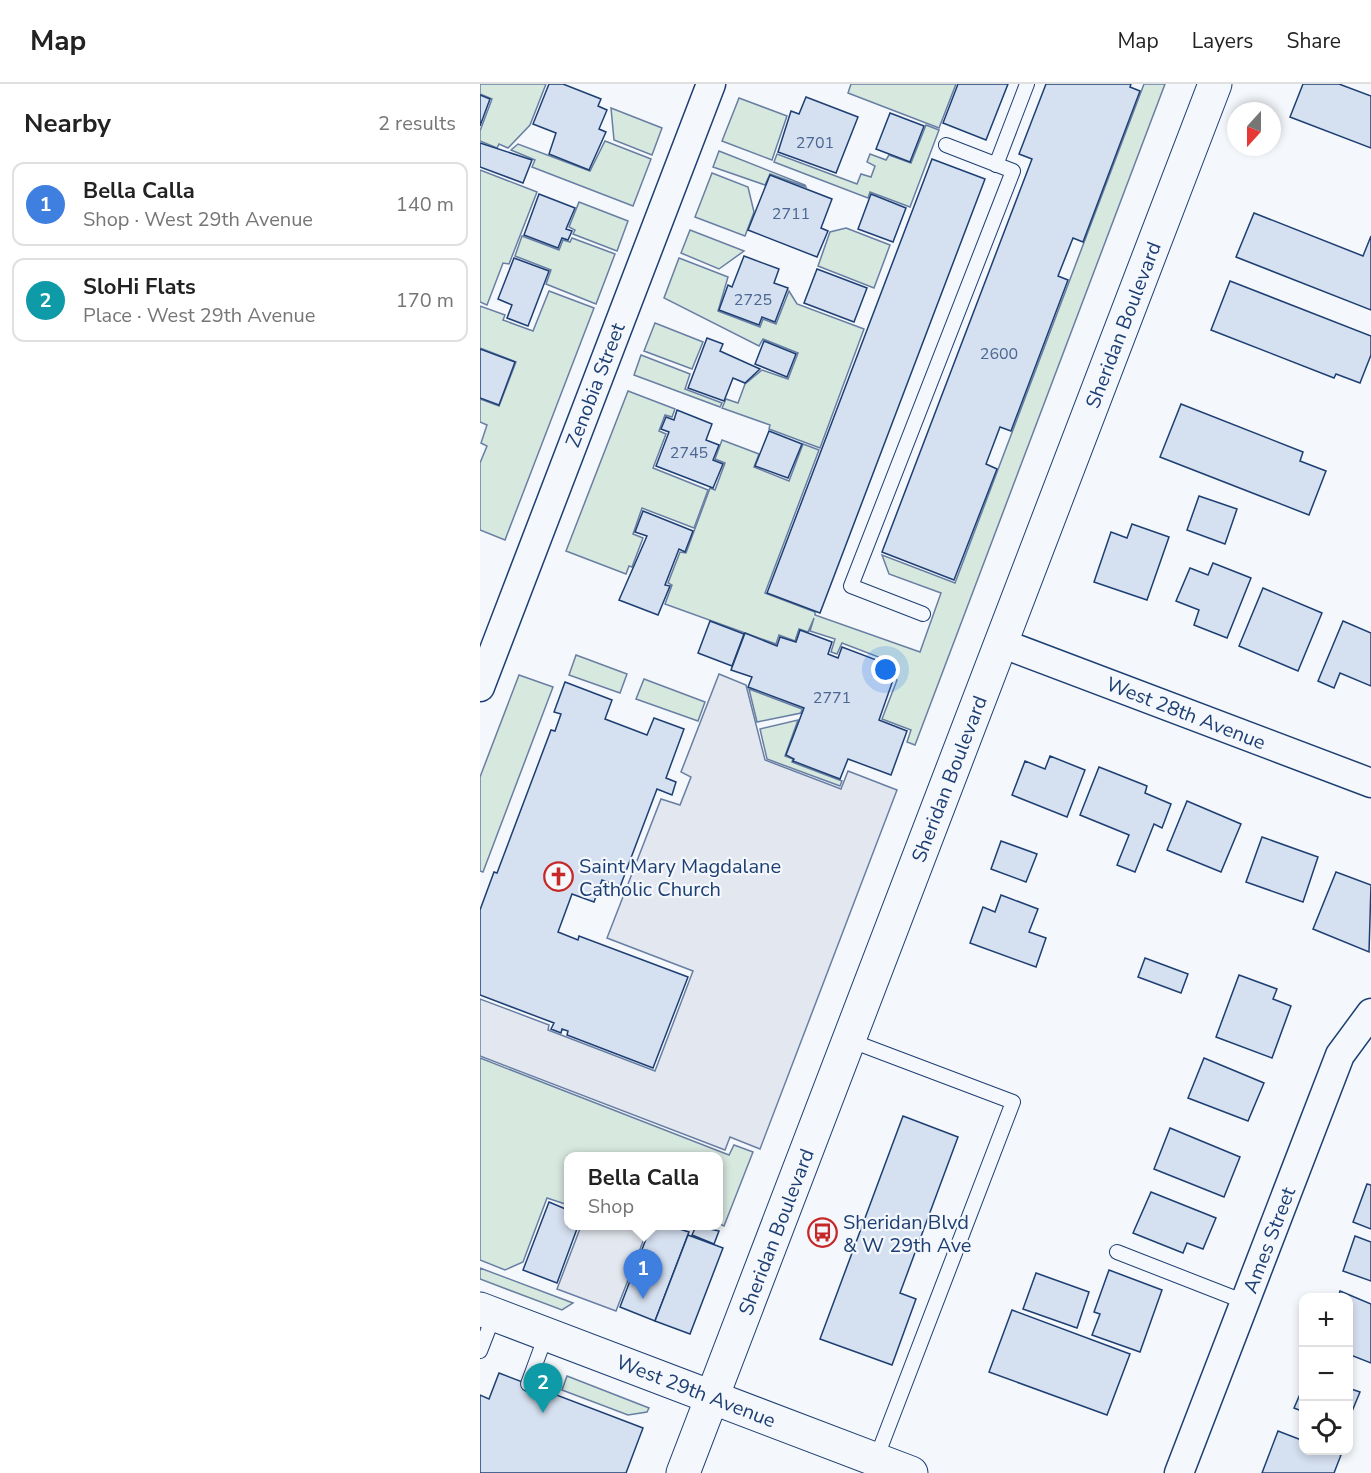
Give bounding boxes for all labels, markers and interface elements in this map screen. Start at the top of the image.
text: Map [30,22,86,60]
text: Map [1117,27,1159,55]
text: Layers [1192,27,1253,55]
text: Share [1286,27,1341,55]
north arrow [1227,102,1281,156]
text: Nearby [24,106,111,141]
text: 2 results [378,110,456,137]
house number: 2701 [796,132,834,154]
text: Bella Calla [83,176,195,206]
text: 1 [40,191,52,218]
text: 140 m [396,191,454,218]
house number: 2711 [772,203,810,225]
text: Shop · West 29th Avenue [83,206,313,233]
street label: Sheridan Boulevard [1079,238,1168,412]
text: SloHi Flats [83,272,196,302]
text: 2 [40,287,52,314]
text: 170 m [396,287,454,314]
house number: 2725 [734,289,772,311]
text: Place · West 29th Avenue [83,302,315,329]
street label: Zenobia Street [559,318,632,451]
house number: 2600 [980,343,1018,365]
house number: 2745 [670,442,708,464]
your location [871,655,900,684]
street label: West 28th Avenue [1102,671,1269,756]
house number: 2771 [813,687,851,709]
street label: Sheridan Boulevard [905,692,994,866]
place label: Saint Mary Magdalane Catholic Church [579,853,781,903]
church icon: Saint Mary Magdalane Catholic Church [542,861,574,893]
street label: Sheridan Boulevard [732,1145,821,1319]
popup [564,1152,723,1230]
text: Bella Calla [588,1163,699,1193]
street label: Ames Street [1237,1182,1302,1297]
text: Shop [588,1193,634,1220]
place label: Sheridan Blvd & W 29th Ave [843,1209,972,1259]
bus stop icon: Sheridan Blvd & W 29th Ave [806,1217,838,1249]
pin: 1 [624,1250,662,1299]
map controls [1299,1293,1353,1455]
button: + [1299,1293,1353,1347]
button: − [1299,1347,1353,1401]
street label: West 29th Avenue [612,1349,779,1434]
pin: 2 [524,1364,562,1413]
button: locate [1299,1401,1353,1455]

